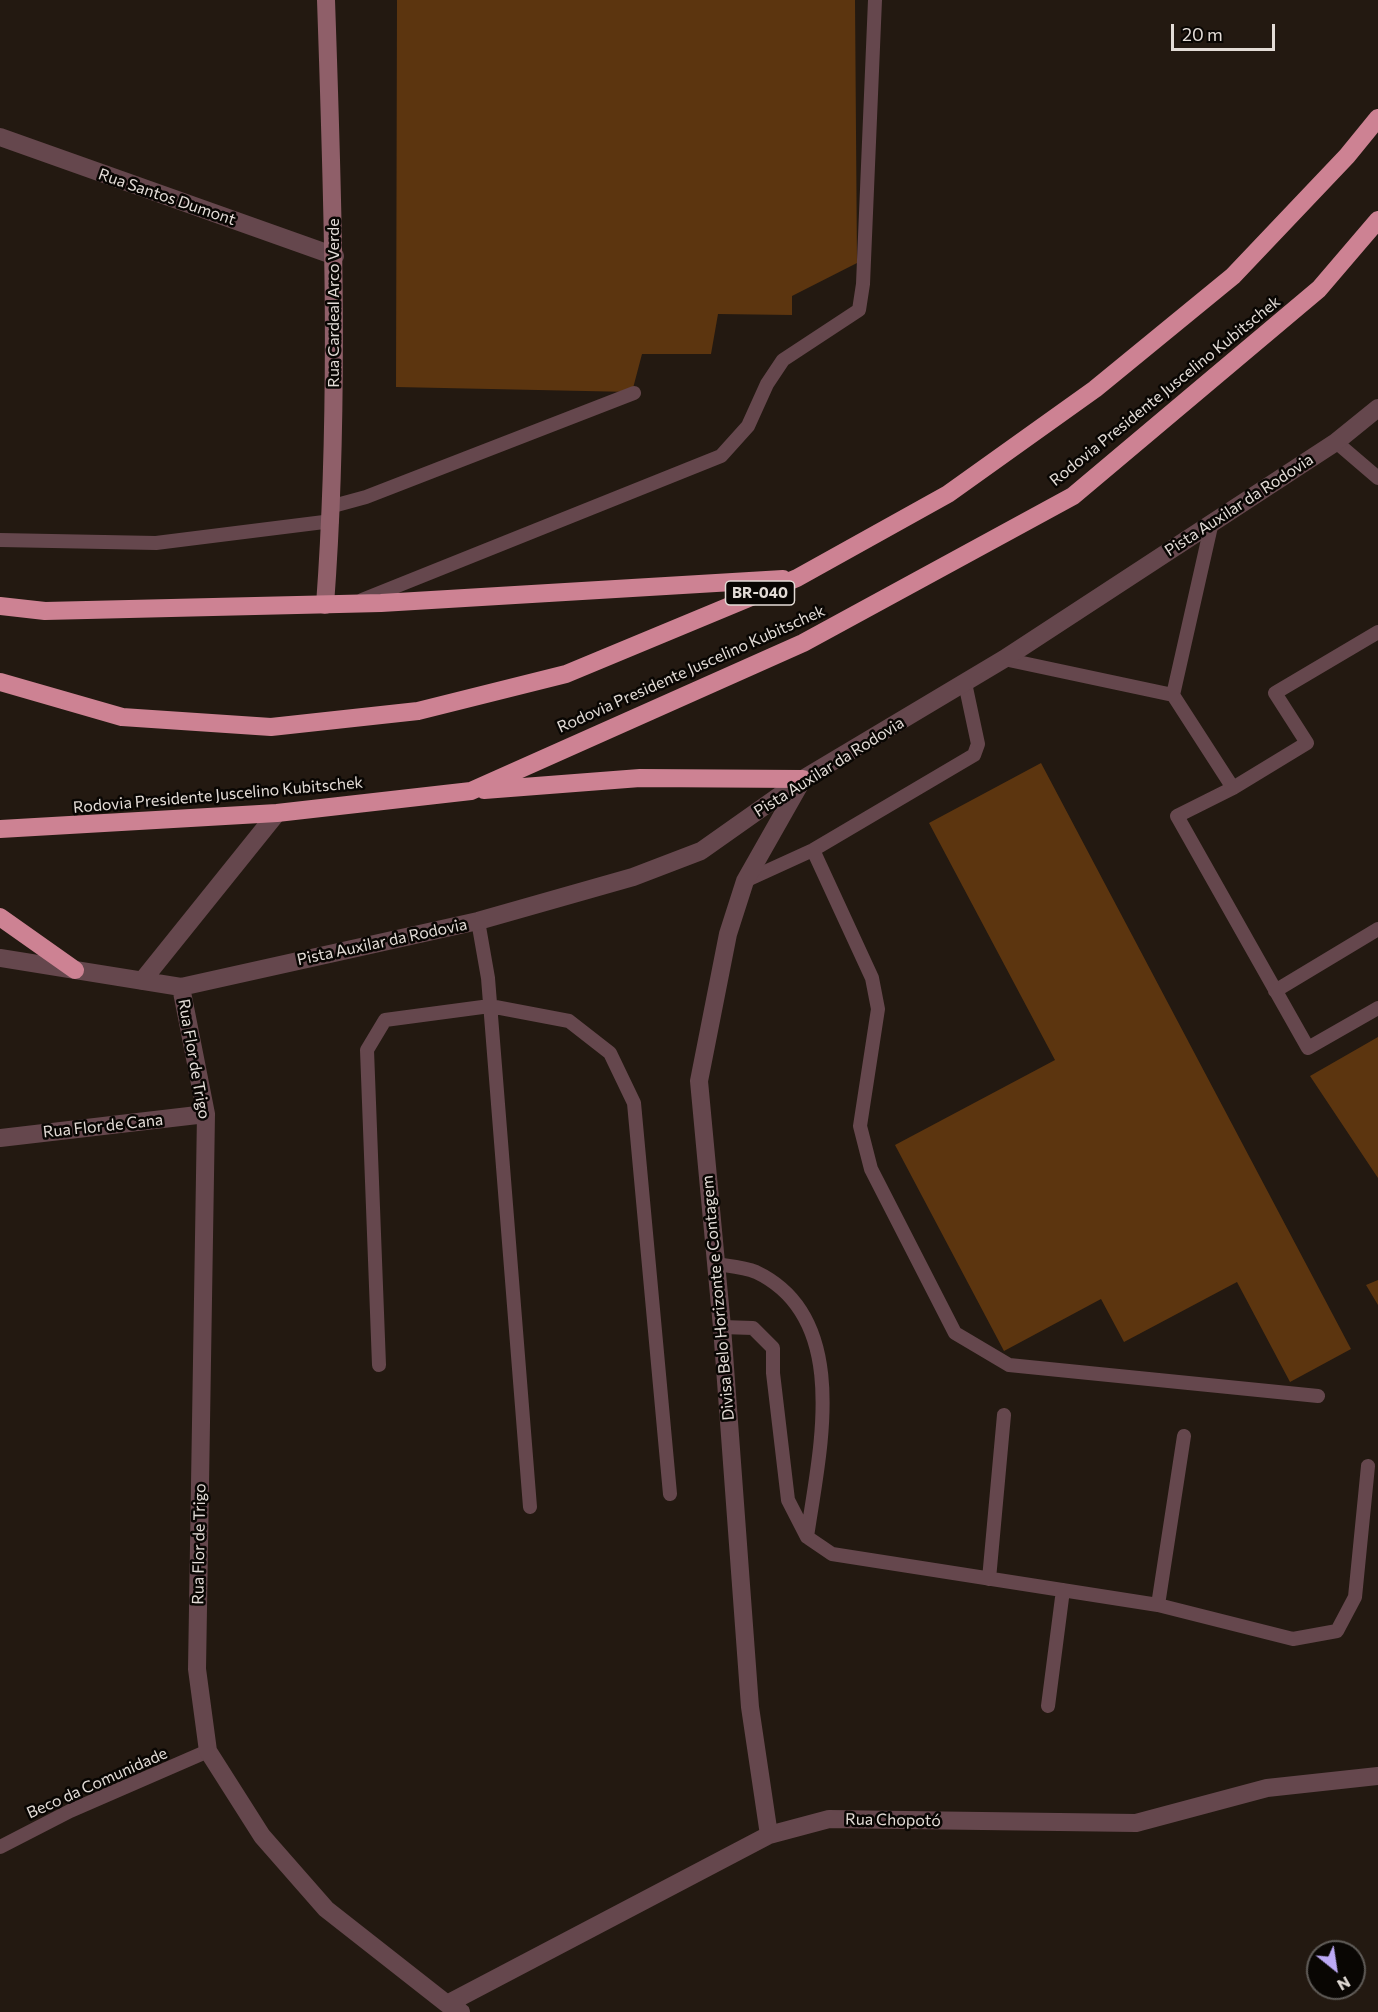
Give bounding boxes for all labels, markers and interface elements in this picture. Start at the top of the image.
scale bar [1174,12,1278,50]
text: 20 m [1182,23,1223,45]
street label: Rua Santos Dumont [96,164,238,230]
street label: Rua Cardeal Arco Verde [324,218,344,388]
street label: Rodovia Presidente Juscelino Kubitschek [1046,292,1284,490]
street label: Pista Auxilar da Rodovia [1161,450,1317,560]
road number: BR-040 [726,581,795,605]
street label: Rodovia Presidente Juscelino Kubitschek [554,601,828,737]
street label: Pista Auxilar da Rodovia [750,713,908,821]
street label: Rodovia Presidente Juscelino Kubitschek [72,773,364,817]
street label: Pista Auxilar da Rodovia [295,915,469,969]
street label: Rua Flor de Trigo [174,998,214,1120]
street label: Rua Flor de Cana [42,1110,164,1142]
street label: Divisa Belo Horizonte e Contagem [698,1175,738,1421]
street label: Rua Flor de Trigo [188,1483,210,1605]
street label: Beco da Comunidade [24,1743,170,1823]
street label: Rua Chopotó [845,1810,941,1830]
north arrow [1306,1940,1366,2000]
text: N [1334,1973,1354,1996]

